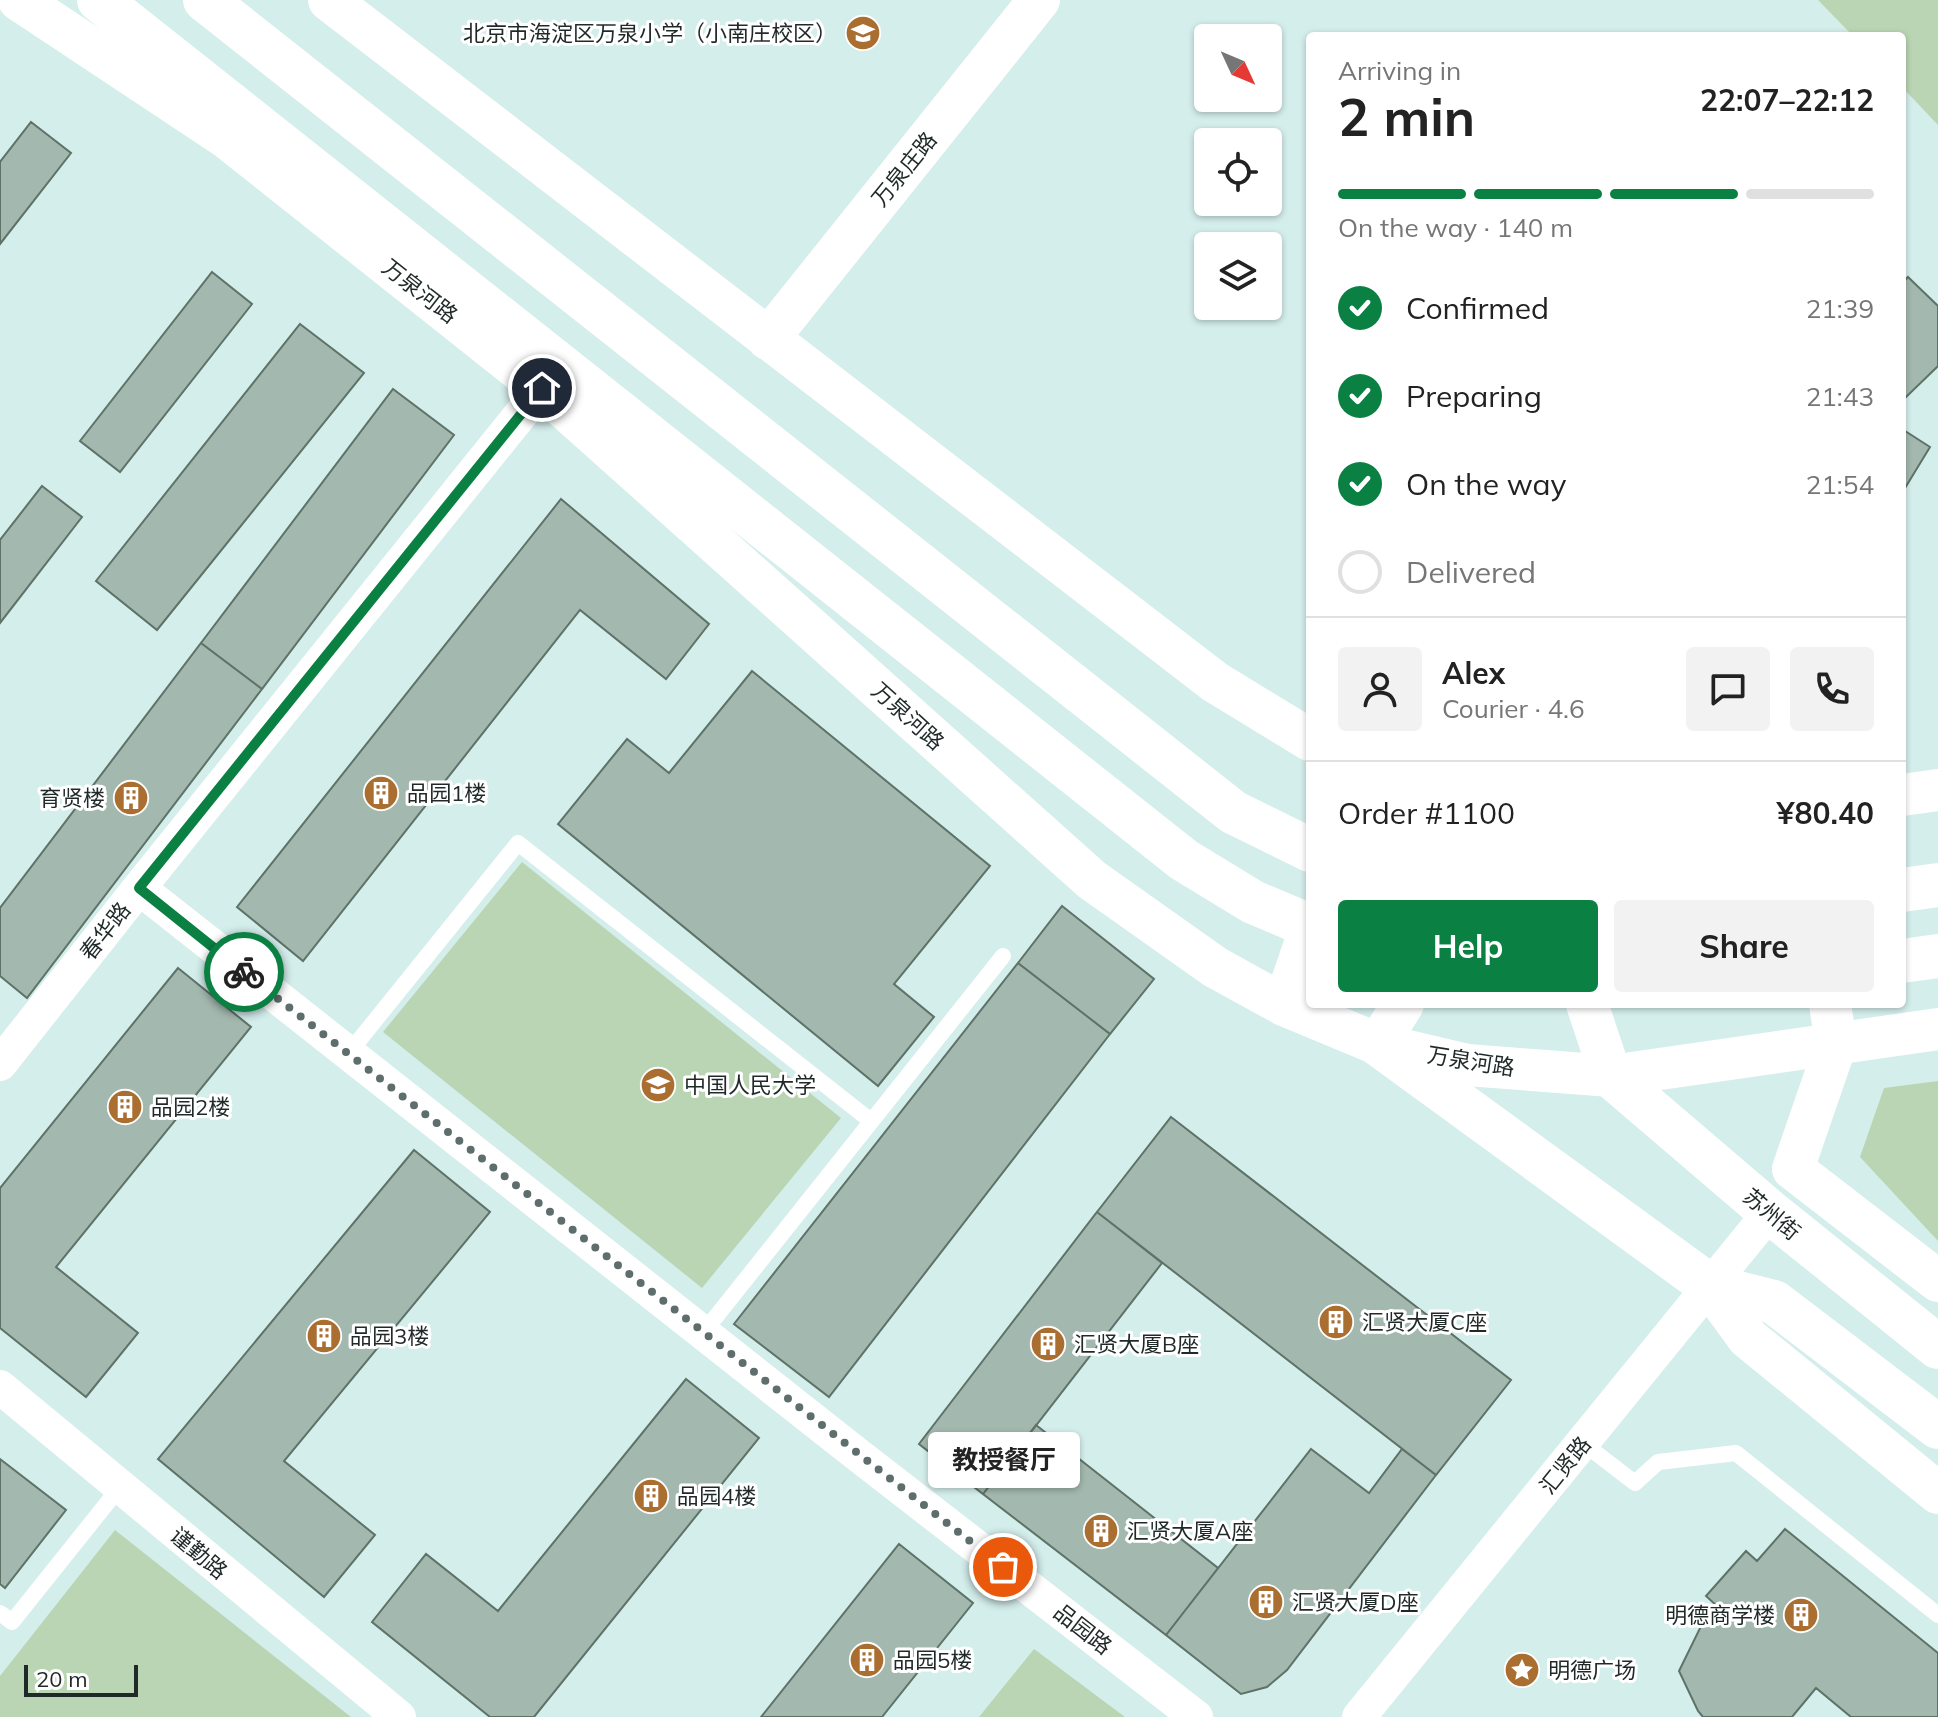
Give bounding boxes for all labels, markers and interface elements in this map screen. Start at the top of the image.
school or university icon: 北京市海淀区万泉小学（小南庄校区） [844,14,882,52]
place label: 北京市海淀区万泉小学（小南庄校区） [463,19,837,47]
north arrow [1194,24,1282,112]
map controls [1194,24,1282,320]
text: Arriving in [1338,54,1461,87]
text: 22:07–22:12 [1700,81,1874,119]
text: 2 min [1338,84,1475,149]
street label: 万泉庄路 [865,126,943,212]
button: locate [1194,128,1282,216]
text: On the way · 140 m [1338,211,1573,244]
button: layers [1194,232,1282,320]
street label: 万泉河路 [377,253,463,329]
icon: check [1338,286,1382,330]
text: Confirmed [1406,289,1549,327]
text: 21:39 [1806,292,1874,325]
pin [508,354,576,422]
icon: home [520,366,564,410]
icon: check [1338,374,1382,418]
text: Preparing [1406,377,1542,415]
text: 21:43 [1806,380,1874,413]
icon: check [1338,462,1382,506]
text: On the way [1406,465,1566,503]
text: 21:54 [1806,468,1874,501]
text: Delivered [1406,553,1536,591]
button: person [1338,647,1422,731]
button: chat [1686,647,1770,731]
button: phone [1790,647,1874,731]
text: Alex [1442,654,1505,692]
street label: 万泉河路 [866,676,950,756]
text: Courier · 4.6 [1442,692,1585,725]
building icon: 品园1楼 [362,774,400,812]
building icon: 育贤楼 [112,779,150,817]
place label: 品园1楼 [407,779,486,807]
place label: 育贤楼 [39,784,105,812]
text: Order #1100 [1338,794,1515,832]
text: ¥80.40 [1777,794,1874,832]
street label: 春华路 [74,896,136,966]
button: Help [1338,900,1598,992]
button: Share [1614,900,1874,992]
courier [204,932,284,1012]
icon: bike [222,950,266,994]
street label: 万泉河路 [1425,1040,1517,1082]
school or university icon: 中国人民大学 [639,1066,677,1104]
place label: 中国人民大学 [684,1071,816,1099]
building icon: 品园2楼 [106,1088,144,1126]
place label: 品园2楼 [151,1093,230,1121]
street label: 苏州街 [1738,1182,1806,1246]
building icon: 汇贤大厦C座 [1317,1303,1355,1341]
place label: 汇贤大厦C座 [1362,1308,1487,1336]
building icon: 品园3楼 [305,1317,343,1355]
place label: 品园3楼 [350,1322,429,1350]
building icon: 汇贤大厦B座 [1029,1325,1067,1363]
place label: 汇贤大厦B座 [1074,1330,1199,1358]
callout: 教授餐厅 [927,1431,1079,1487]
street label: 汇贤路 [1533,1431,1597,1499]
text: 教授餐厅 [952,1443,1056,1476]
building icon: 品园4楼 [632,1477,670,1515]
place label: 品园4楼 [677,1482,756,1510]
building icon: 汇贤大厦A座 [1082,1512,1120,1550]
place label: 汇贤大厦A座 [1127,1517,1253,1545]
street label: 谨勤路 [165,1521,233,1585]
pin [969,1533,1037,1601]
icon: bag [981,1545,1025,1589]
building icon: 汇贤大厦D座 [1247,1583,1285,1621]
place label: 汇贤大厦D座 [1292,1588,1418,1616]
building icon: 明德商学楼 [1782,1596,1820,1634]
street label: 品园路 [1048,1598,1118,1660]
place label: 明德商学楼 [1665,1601,1775,1629]
building icon: 品园5楼 [848,1641,886,1679]
place label: 品园5楼 [893,1646,972,1674]
place icon: 明德广场 [1503,1651,1541,1689]
place label: 明德广场 [1548,1656,1636,1684]
scale bar [24,1661,138,1697]
text: 20 m [36,1665,87,1693]

